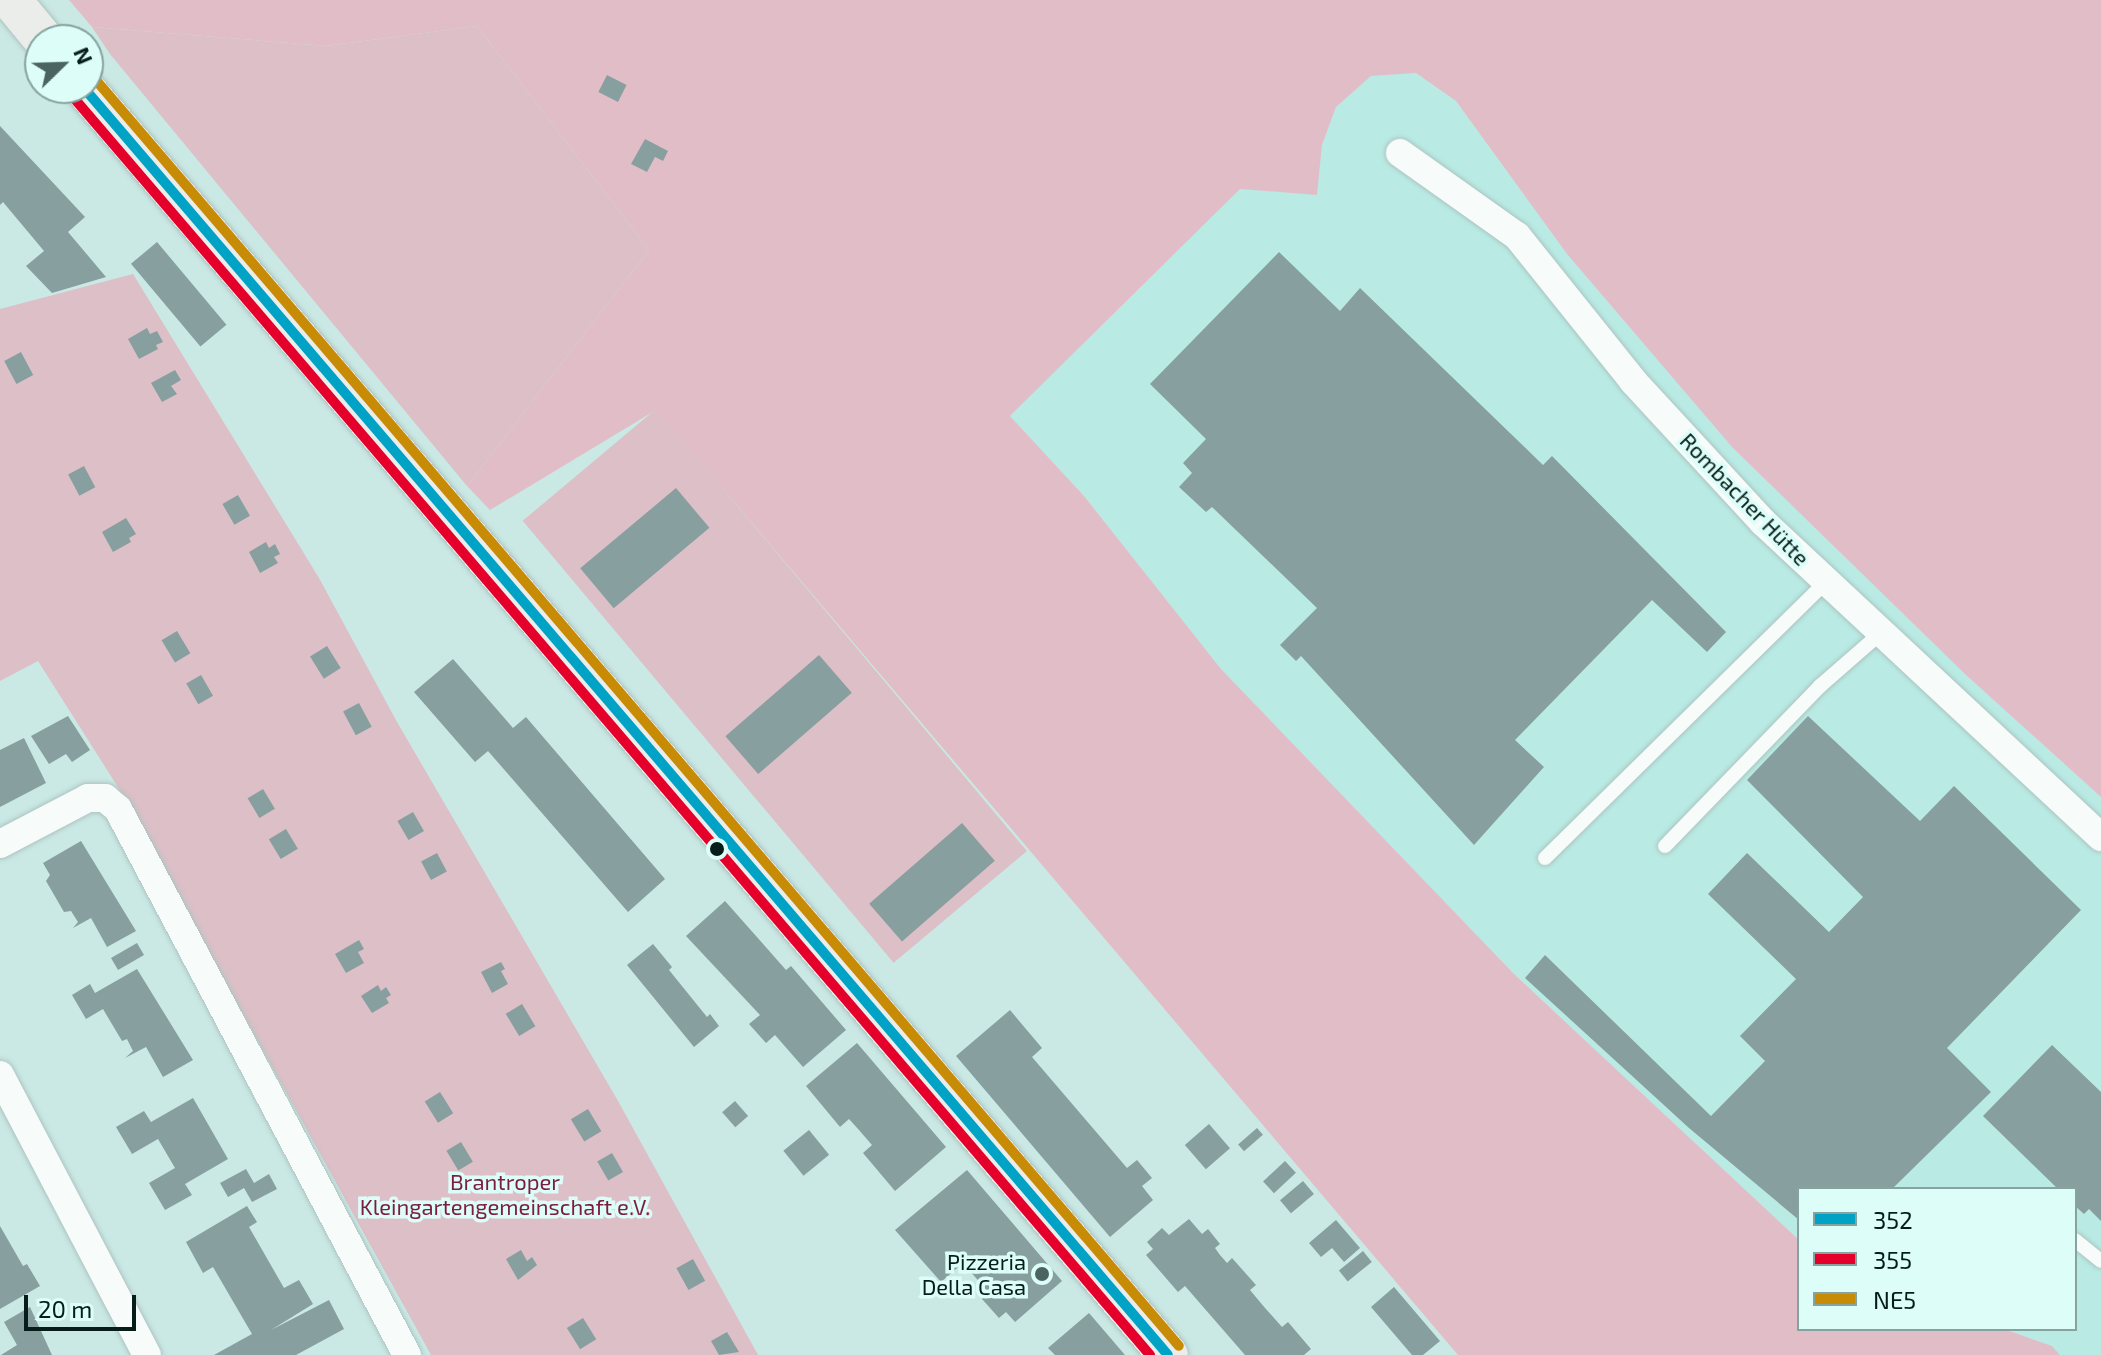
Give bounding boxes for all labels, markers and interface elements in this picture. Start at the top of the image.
north arrow [24,24,104,104]
text: N [69,43,99,68]
street label: Rombacher Hütte [1675,427,1815,571]
unlabelled marker [709,841,725,857]
park label: Brantroper Kleingartengemeinschaft e.V. [360,1168,650,1220]
legend [1797,1187,2077,1331]
text: 352 [1873,1205,1913,1234]
text: 355 [1873,1245,1912,1274]
place label: Pizzeria Della Casa [922,1248,1026,1300]
marker: Pizzeria Della Casa [1033,1265,1051,1283]
scale bar [28,1279,140,1329]
text: NE5 [1873,1285,1916,1314]
text: 20 m [38,1294,92,1323]

